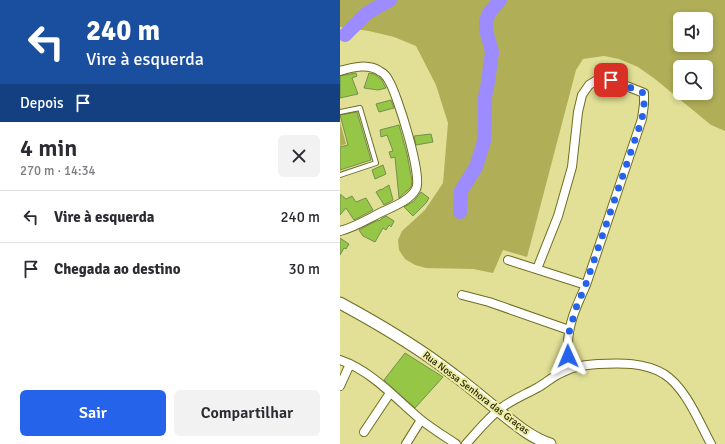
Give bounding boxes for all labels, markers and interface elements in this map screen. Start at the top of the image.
map controls [673,12,713,100]
button: sound [673,12,713,52]
text: 240 m [86,14,160,48]
icon: left [20,16,72,68]
text: Vire à esquerda [86,48,204,70]
button: search [673,60,713,100]
pin [594,63,628,97]
icon: arrive [600,69,622,91]
icon: arrive [72,92,94,114]
text: Depois [20,94,64,112]
text: 4 min [20,133,77,163]
button: close [278,135,320,177]
text: 270 m · 14:34 [20,163,96,179]
icon: left [20,206,42,228]
text: Vire à esquerda [54,208,154,226]
text: 240 m [280,208,320,226]
icon: arrive [20,258,42,280]
text: Chegada ao destino [54,260,181,278]
text: 30 m [289,260,320,278]
position arrow [547,335,589,377]
street label: Rua Nossa Senhora das Graças [420,349,532,437]
button: Sair [20,390,166,436]
button: Compartilhar [174,390,320,436]

